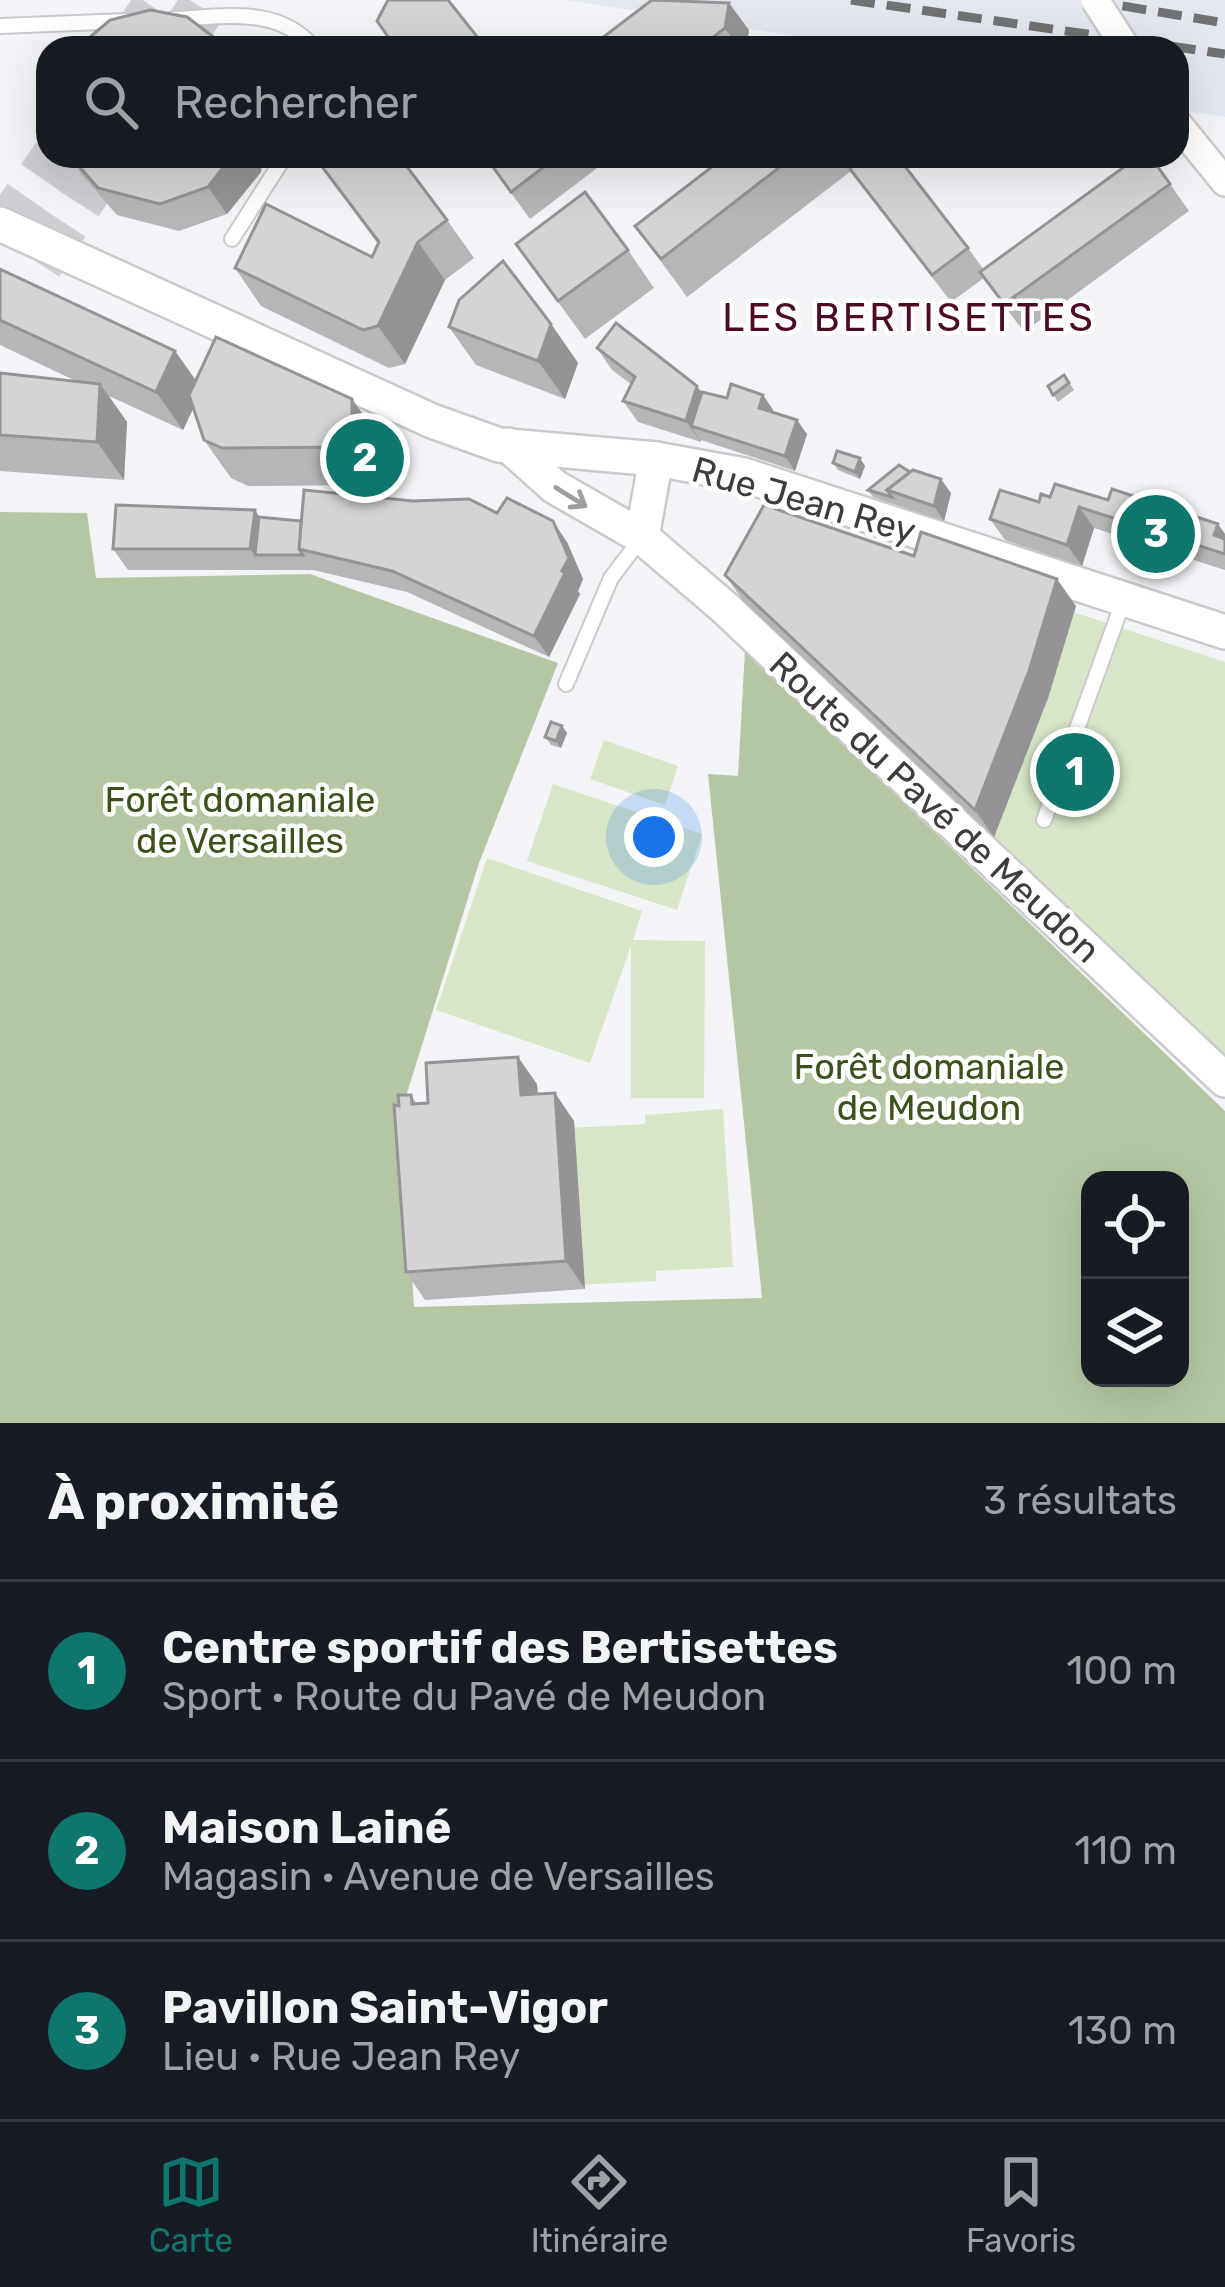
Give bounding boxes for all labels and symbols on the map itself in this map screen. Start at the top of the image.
district label: LES BERTISETTES [722,295,1096,341]
pin: 2 [326,413,404,503]
street label: Rue Jean Rey [687,448,921,552]
one-way arrow [553,485,587,509]
pin: 3 [1117,489,1195,579]
street label: Route du Pavé de Meudon [761,643,1109,971]
pin: 1 [1036,727,1114,817]
park label: Forêt domaniale de Versailles [105,778,375,862]
your location [624,807,684,867]
park label: Forêt domaniale de Meudon [794,1045,1064,1129]

